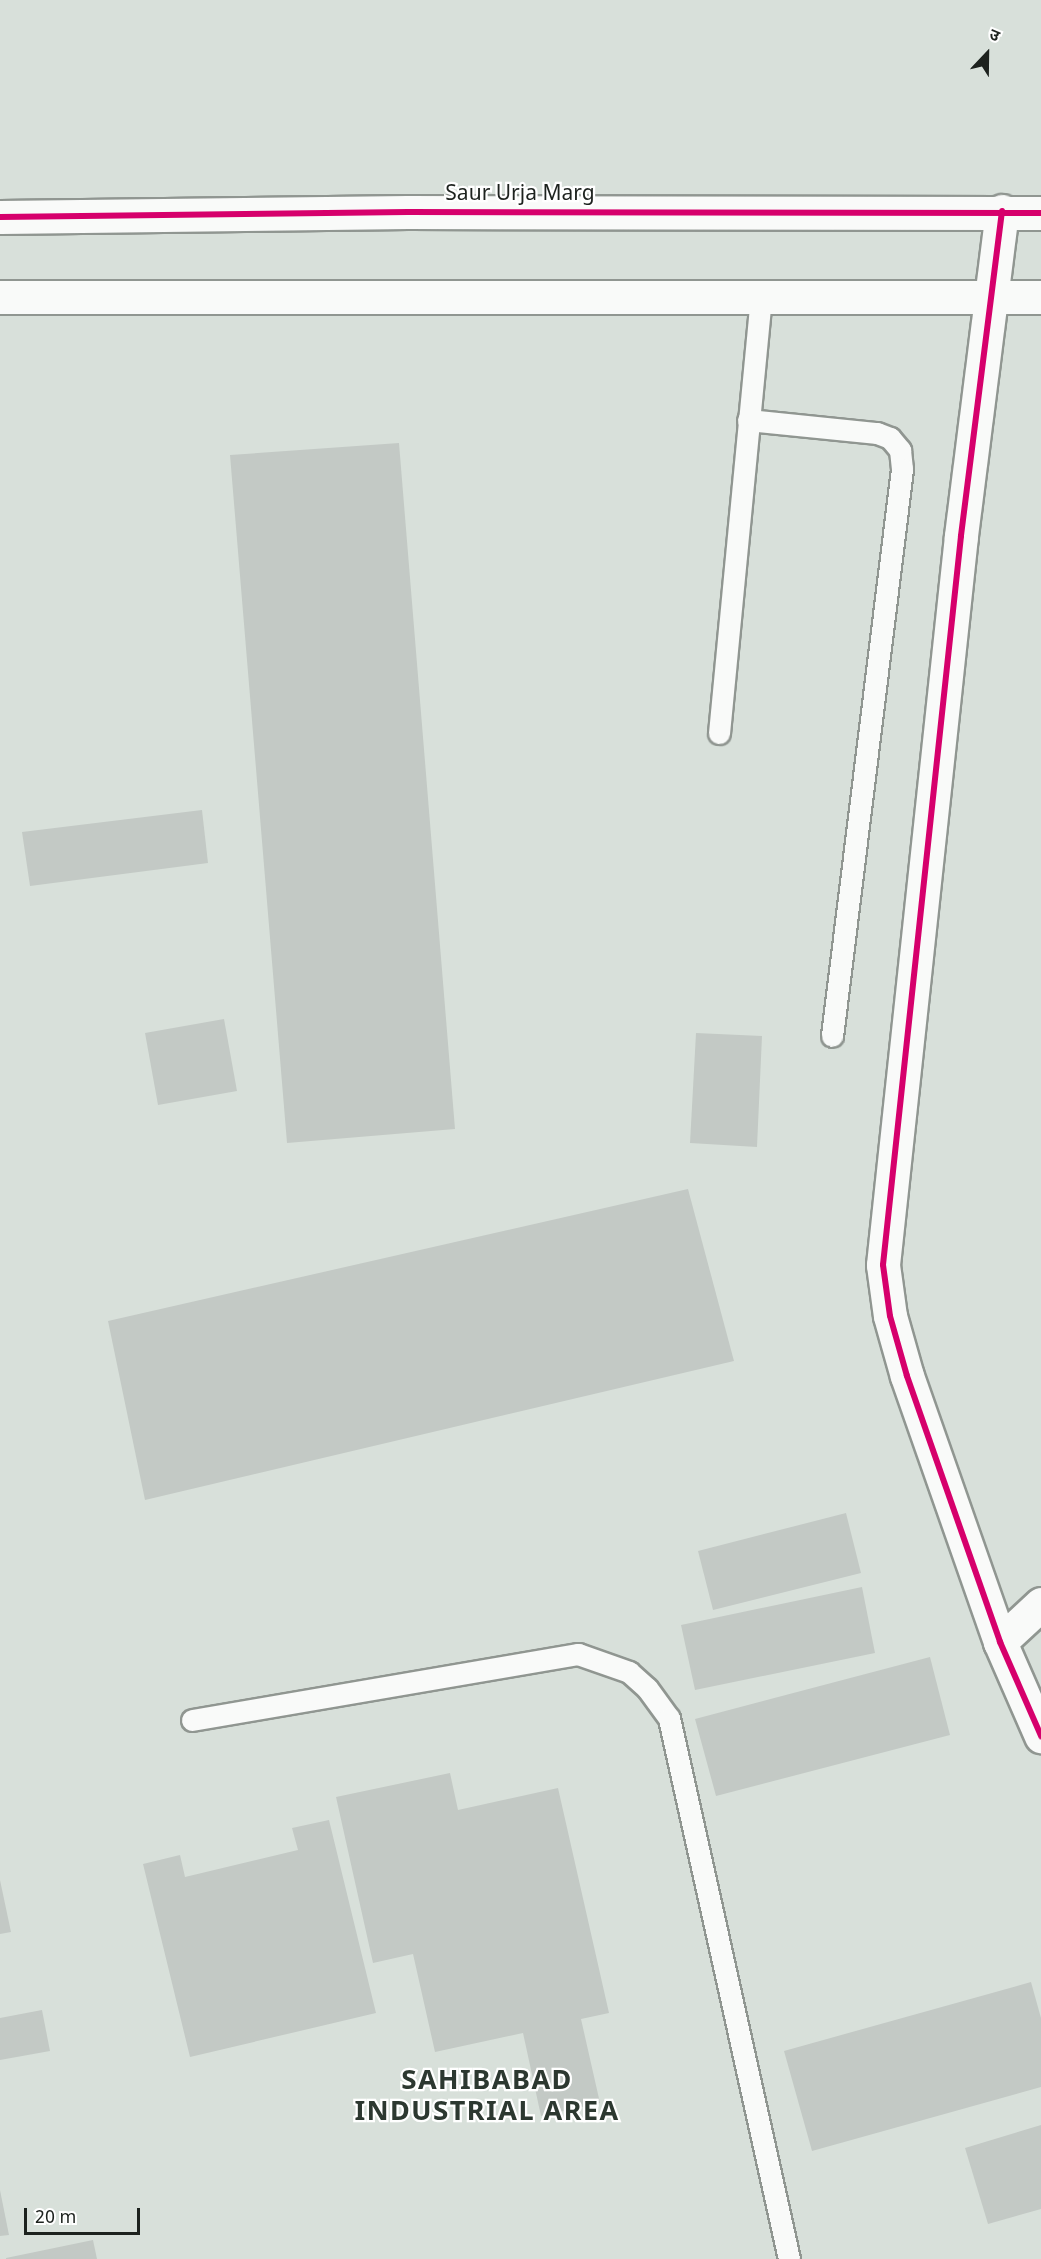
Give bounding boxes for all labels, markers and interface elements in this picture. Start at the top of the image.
north arrow [957,24,1017,84]
text: उ [986,25,1002,48]
street label: Saur Urja Marg [445,182,595,208]
district label: SAHIBABAD INDUSTRIAL AREA [354,2066,620,2129]
scale bar [27,2196,142,2234]
text: 20 m [35,2207,76,2230]

